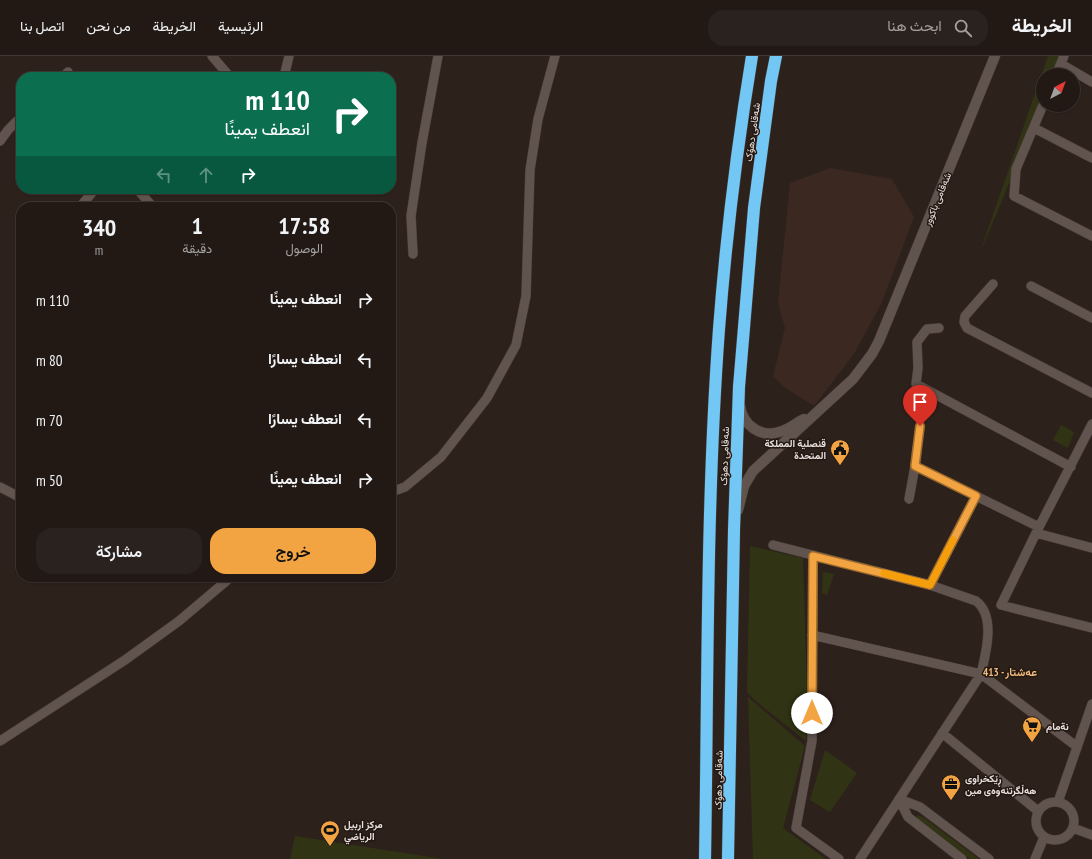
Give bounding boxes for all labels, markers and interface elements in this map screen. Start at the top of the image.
search box [708,10,988,46]
text: الخريطة [1012,13,1072,37]
text: ابحث هنا [887,16,942,35]
text: اتصل بنا [20,17,64,35]
text: من نحن [86,17,131,35]
text: الخريطة [153,17,196,35]
text: الرئيسية [218,17,263,35]
icon: search [952,17,974,39]
north arrow [1036,68,1080,112]
map controls [1036,68,1080,112]
text: 110 m [246,81,310,118]
icon: right [324,88,376,140]
street label: شەقامی دهۆک [742,102,763,162]
text: انعطف يمينًا [224,117,310,140]
icon: left [153,164,175,186]
icon: ahead [195,164,217,186]
icon: right [237,164,259,186]
street label: شەقامی باکوور [920,170,954,229]
text: 1 [192,210,203,241]
text: 17:58 [278,210,330,241]
text: 340 [82,212,116,243]
text: دقيقة [182,240,212,257]
text: الوصول [285,240,323,257]
text: m [95,242,103,259]
text: انعطف يمينًا [270,289,342,308]
icon: right [354,289,376,311]
text: 110 m [36,291,69,310]
text: انعطف يسارًا [268,349,342,368]
icon: left [354,349,376,371]
text: 80 m [36,351,62,370]
pin [903,385,937,426]
icon: arrive [909,391,931,413]
text: انعطف يسارًا [268,409,342,428]
icon: left [354,409,376,431]
text: 70 m [36,411,62,430]
street label: شەقامی دهۆک [717,426,732,486]
place label: قنصلية المملكة المتحدة [765,437,826,462]
public building icon: قنصلية المملكة المتحدة [829,438,851,466]
text: انعطف يمينًا [270,469,342,488]
icon: right [354,469,376,491]
text: 50 m [36,471,62,490]
button: مشاركة [36,528,202,574]
button: خروج [210,528,376,574]
district label: عه‌شتار - 413 [983,665,1037,679]
position arrow [791,692,833,734]
supermarket icon: نةمام [1021,715,1043,743]
place label: نةمام [1046,720,1069,733]
street label: شەقامی دهۆک [711,750,726,810]
place label: ڕێکخراوی هەڵگرتنەوەی مین [965,772,1036,797]
office icon: ڕێکخراوی هەڵگرتنەوەی مین [940,773,962,801]
place label: مركز اربيل الرياضي [344,818,383,845]
sports icon: مركز اربيل الرياضي [319,819,341,847]

